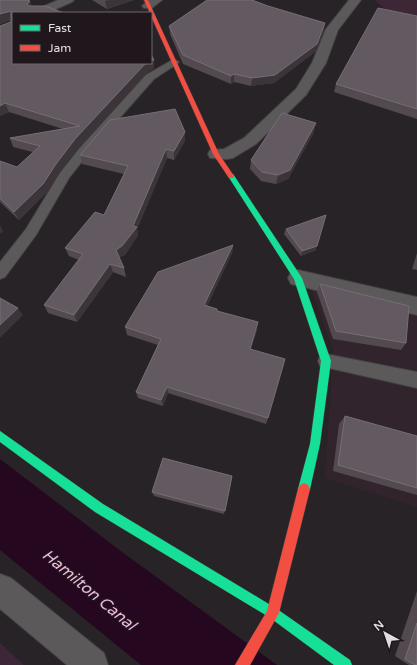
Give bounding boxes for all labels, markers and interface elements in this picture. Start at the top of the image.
legend [12,12,152,64]
text: Fast [48,21,72,35]
text: Jam [48,41,71,55]
water label: Hamilton Canal [38,545,141,636]
north arrow [365,613,405,653]
text: N [371,618,386,634]

